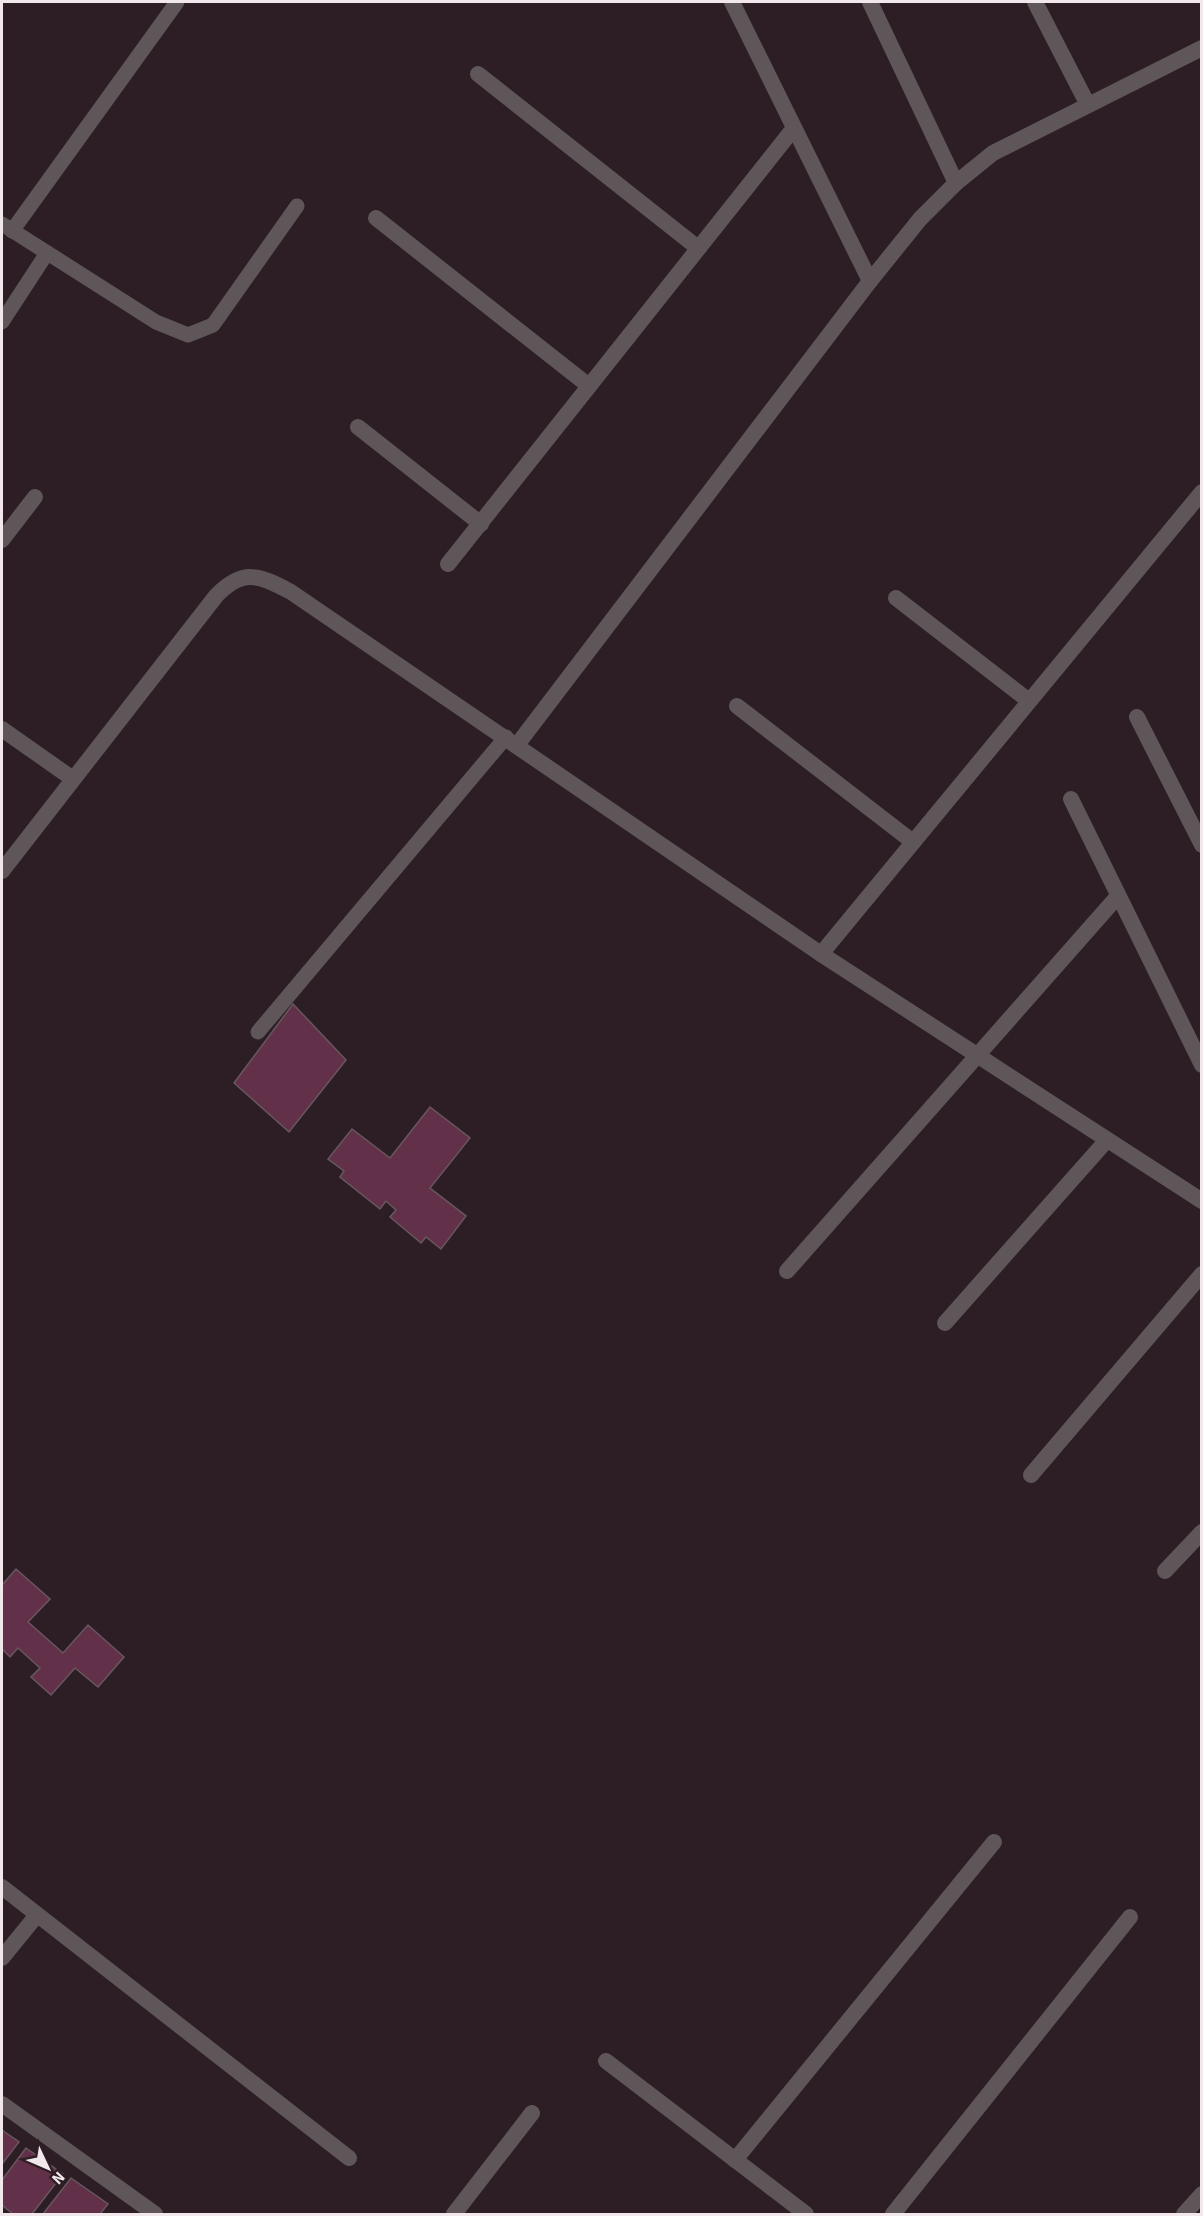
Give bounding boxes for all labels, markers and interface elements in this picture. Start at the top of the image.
north arrow [18,2138,78,2198]
text: N [46,2166,70,2189]

